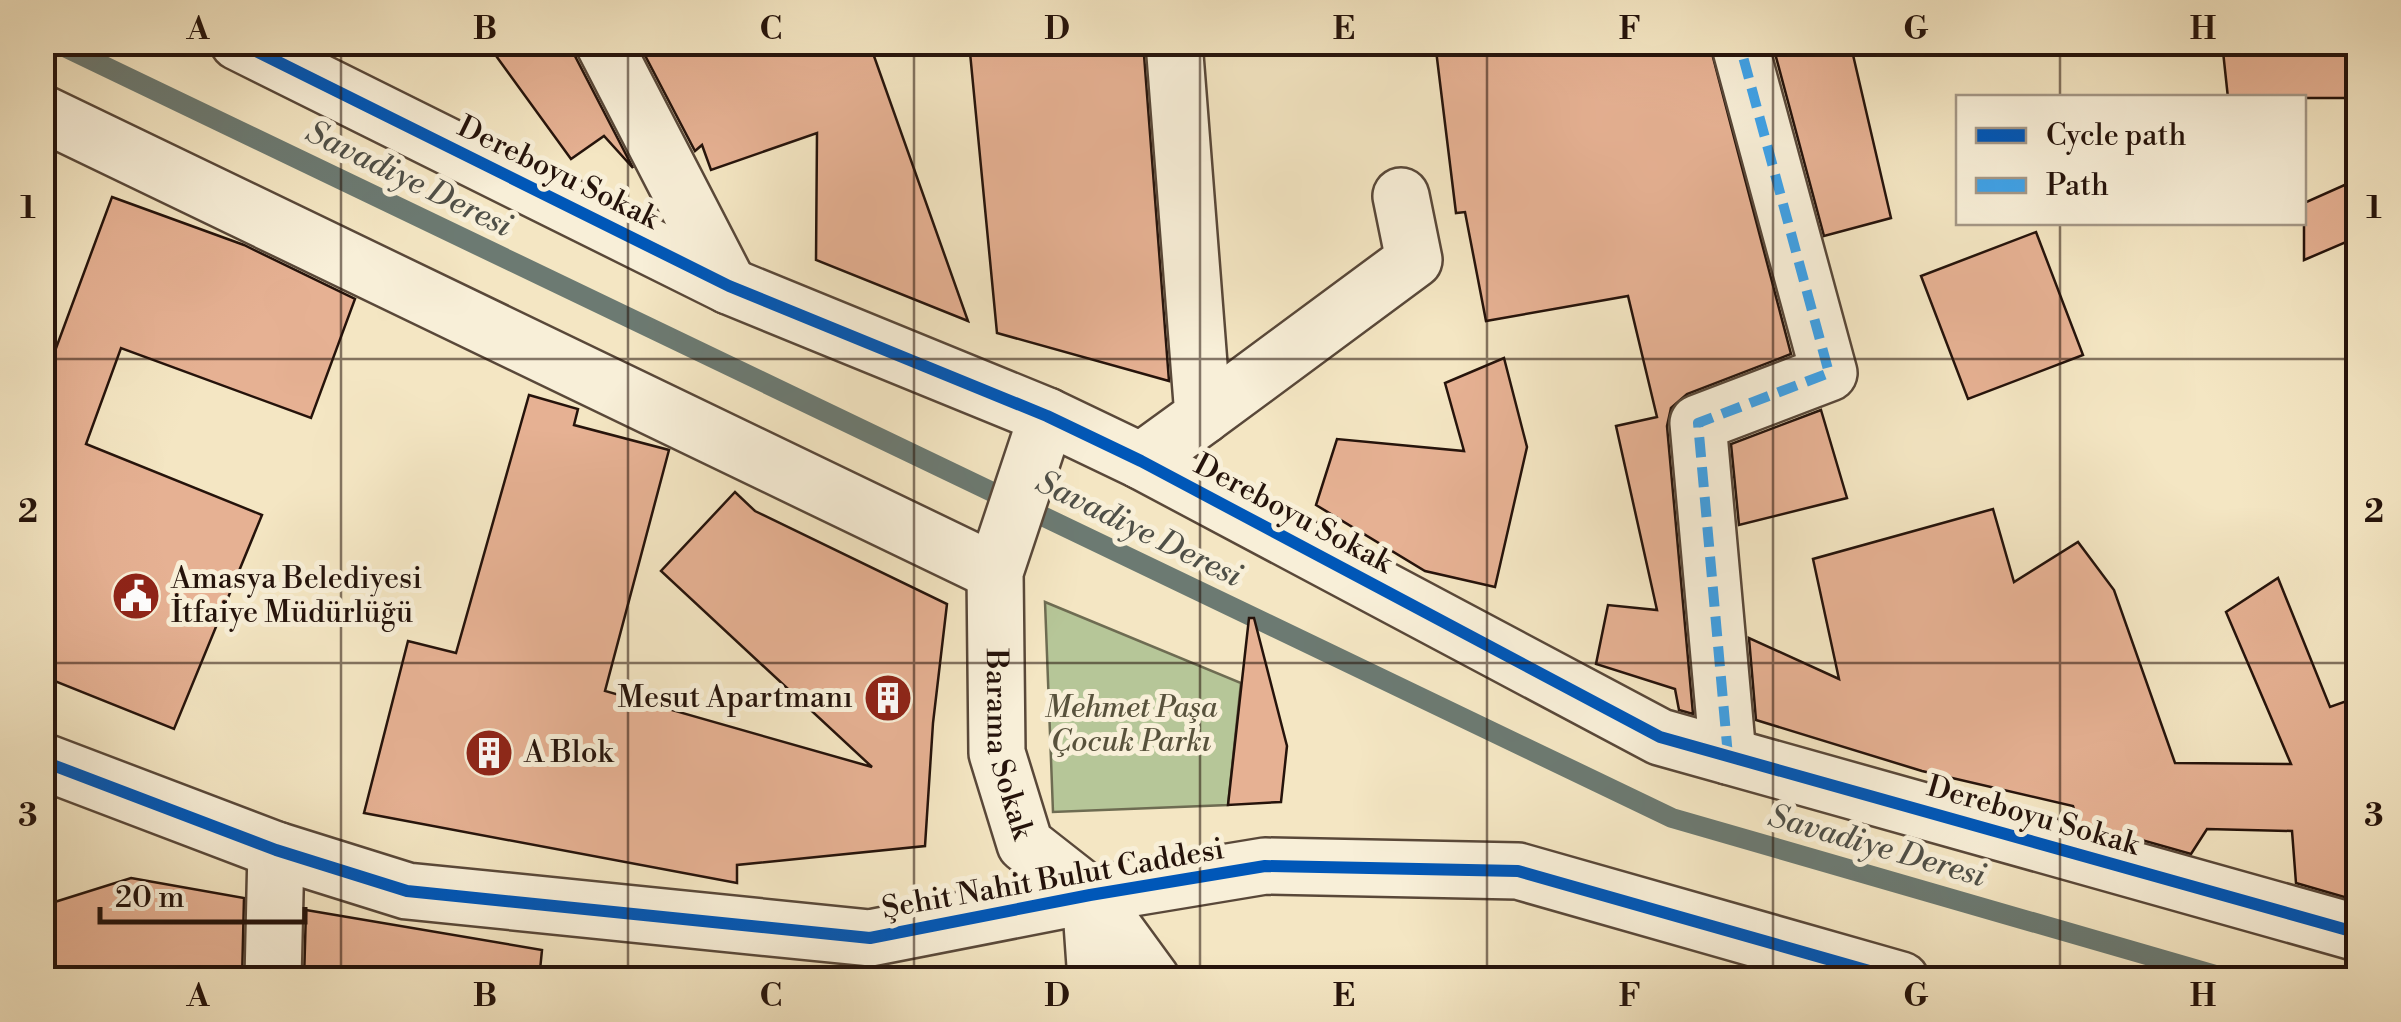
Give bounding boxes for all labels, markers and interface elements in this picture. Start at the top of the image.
text: A [186,9,211,49]
text: B [473,9,497,49]
text: C [760,9,782,49]
text: D [1044,9,1070,49]
text: E [1333,9,1355,49]
text: F [1619,9,1641,49]
text: G [1903,9,1929,49]
text: H [2190,9,2216,49]
legend [1956,95,2306,225]
street label: Dereboyu Sokak [451,108,666,239]
water label: Savadiye Deresi [299,112,519,246]
text: Cycle path [2046,117,2186,155]
text: Path [2046,167,2109,205]
text: 1 [20,188,36,228]
text: 1 [2366,188,2382,228]
street label: Dereboyu Sokak [1187,446,1400,583]
water label: Savadiye Deresi [1029,462,1249,596]
text: 2 [18,492,38,532]
text: 2 [2364,492,2384,532]
place label: Amasya Belediyesi İtfaiye Müdürlüğü [170,560,422,632]
public building icon: Amasya Belediyesi İtfaiye Müdürlüğü [110,570,162,622]
street label: Barama Sokak [977,648,1042,845]
building icon: Mesut Apartmanı [862,672,914,724]
place label: Mesut Apartmanı [618,679,853,717]
park label: Mehmet Paşa Çocuk Parkı [1045,689,1218,761]
building icon: A Blok [463,727,515,779]
place label: A Blok [523,734,615,772]
street label: Dereboyu Sokak [1922,768,2145,865]
text: 3 [18,796,38,836]
water label: Savadiye Deresi [1764,796,1990,896]
text: 3 [2364,796,2384,836]
street label: Şehit Nahit Bulut Caddesi [879,830,1227,928]
scale bar [100,862,305,924]
text: 20 m [115,879,184,917]
text: A [186,976,211,1016]
text: B [473,976,497,1016]
text: C [760,976,782,1016]
text: D [1044,976,1070,1016]
text: E [1333,976,1355,1016]
text: F [1619,976,1641,1016]
text: G [1903,976,1929,1016]
text: H [2190,976,2216,1016]

